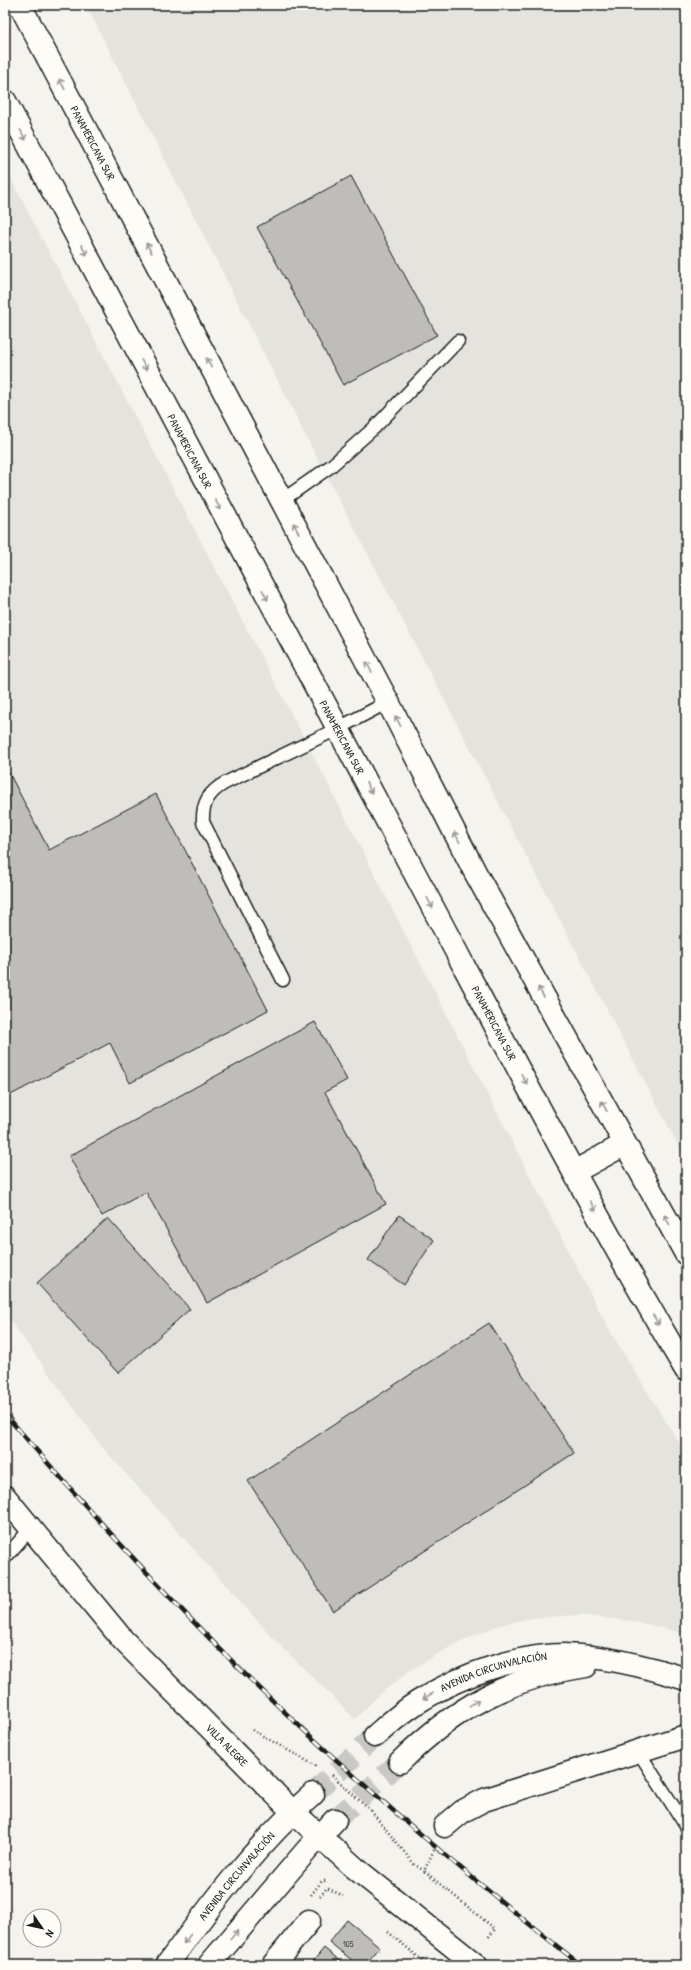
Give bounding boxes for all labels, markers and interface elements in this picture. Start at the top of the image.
one-way arrow [57,78,65,90]
street label: PANAMERICANA SUR [67,103,118,183]
one-way arrow [20,129,27,141]
one-way arrow [145,242,152,254]
one-way arrow [80,244,88,256]
one-way arrow [205,358,212,370]
one-way arrow [141,359,148,371]
street label: PANAMERICANA SUR [164,412,215,491]
one-way arrow [214,499,222,511]
one-way arrow [291,523,299,535]
one-way arrow [262,589,270,601]
one-way arrow [365,661,373,673]
street label: PANAMERICANA SUR [316,698,367,777]
one-way arrow [394,716,401,728]
one-way arrow [365,782,373,794]
one-way arrow [453,831,460,843]
one-way arrow [427,897,434,909]
street label: PANAMERICANA SUR [469,984,520,1063]
one-way arrow [537,986,545,998]
one-way arrow [521,1073,529,1085]
one-way arrow [599,1100,607,1112]
one-way arrow [590,1200,597,1212]
one-way arrow [663,1214,670,1226]
one-way arrow [653,1314,661,1326]
street label: AVENIDA CIRCUNVALACIÓN [438,1649,548,1695]
one-way arrow [422,1692,434,1700]
one-way arrow [468,1699,480,1707]
street label: VILLA ALEGRE [203,1721,251,1769]
street label: AVENIDA CIRCUNVALACIÓN [196,1829,278,1923]
north arrow [22,1908,62,1948]
text: N [43,1927,58,1940]
one-way arrow [230,1930,239,1941]
one-way arrow [182,1933,191,1944]
house number: 105 [342,1938,354,1950]

